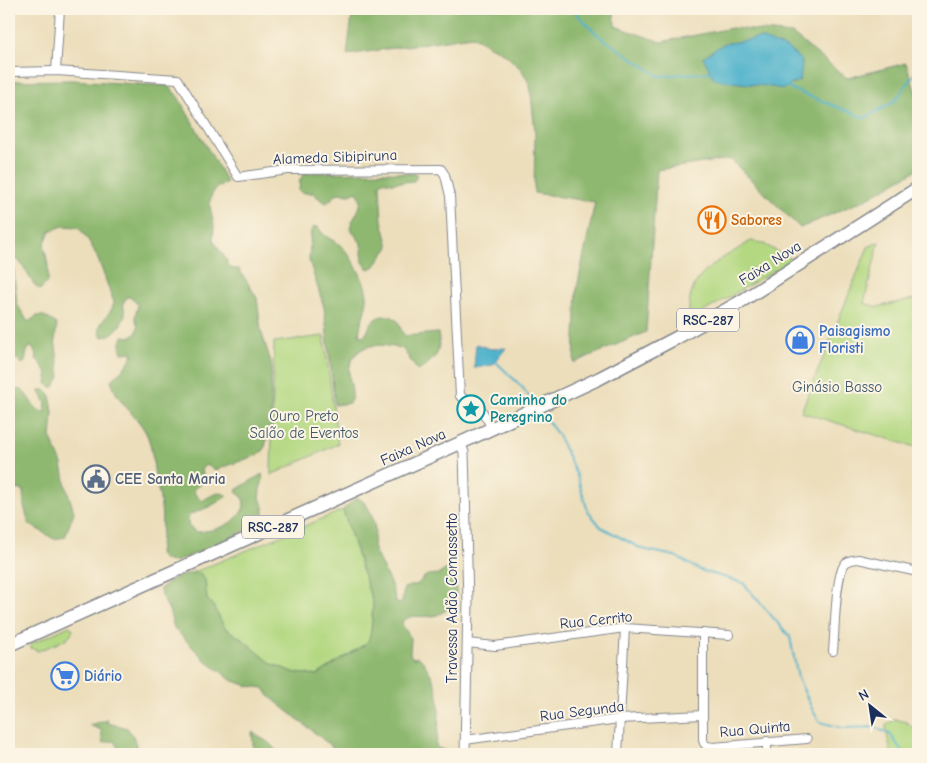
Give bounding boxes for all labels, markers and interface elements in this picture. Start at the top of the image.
street label: Alameda Sibipiruna [272,146,398,168]
restaurant icon: Sabores [697,205,727,235]
place label: Sabores [731,211,782,229]
street label: Faixa Nova [736,237,804,289]
road number: RSC-287 [677,308,739,332]
place label: Paisagismo Floristi [819,322,891,357]
shop icon: Paisagismo Floristi [785,325,815,355]
park label: Ginásio Basso [792,378,882,396]
place label: Caminho do Peregrino [490,391,567,426]
place icon: Caminho do Peregrino [456,394,486,424]
park label: Ouro Preto Salão de Eventos [249,407,359,442]
street label: Faixa Nova [377,425,449,469]
public building icon: CEE Santa Maria [81,464,111,494]
place label: CEE Santa Maria [115,470,226,488]
street label: Travessa Adão Comassetto [443,513,461,683]
road number: RSC-287 [242,516,304,538]
street label: Rua Cerrito [559,607,633,633]
supermarket icon: Diário [50,661,80,691]
place label: Diário [84,667,122,685]
north arrow [844,680,894,730]
text: N [856,686,872,705]
street label: Rua Segunda [539,697,625,725]
street label: Rua Quinta [719,717,791,741]

